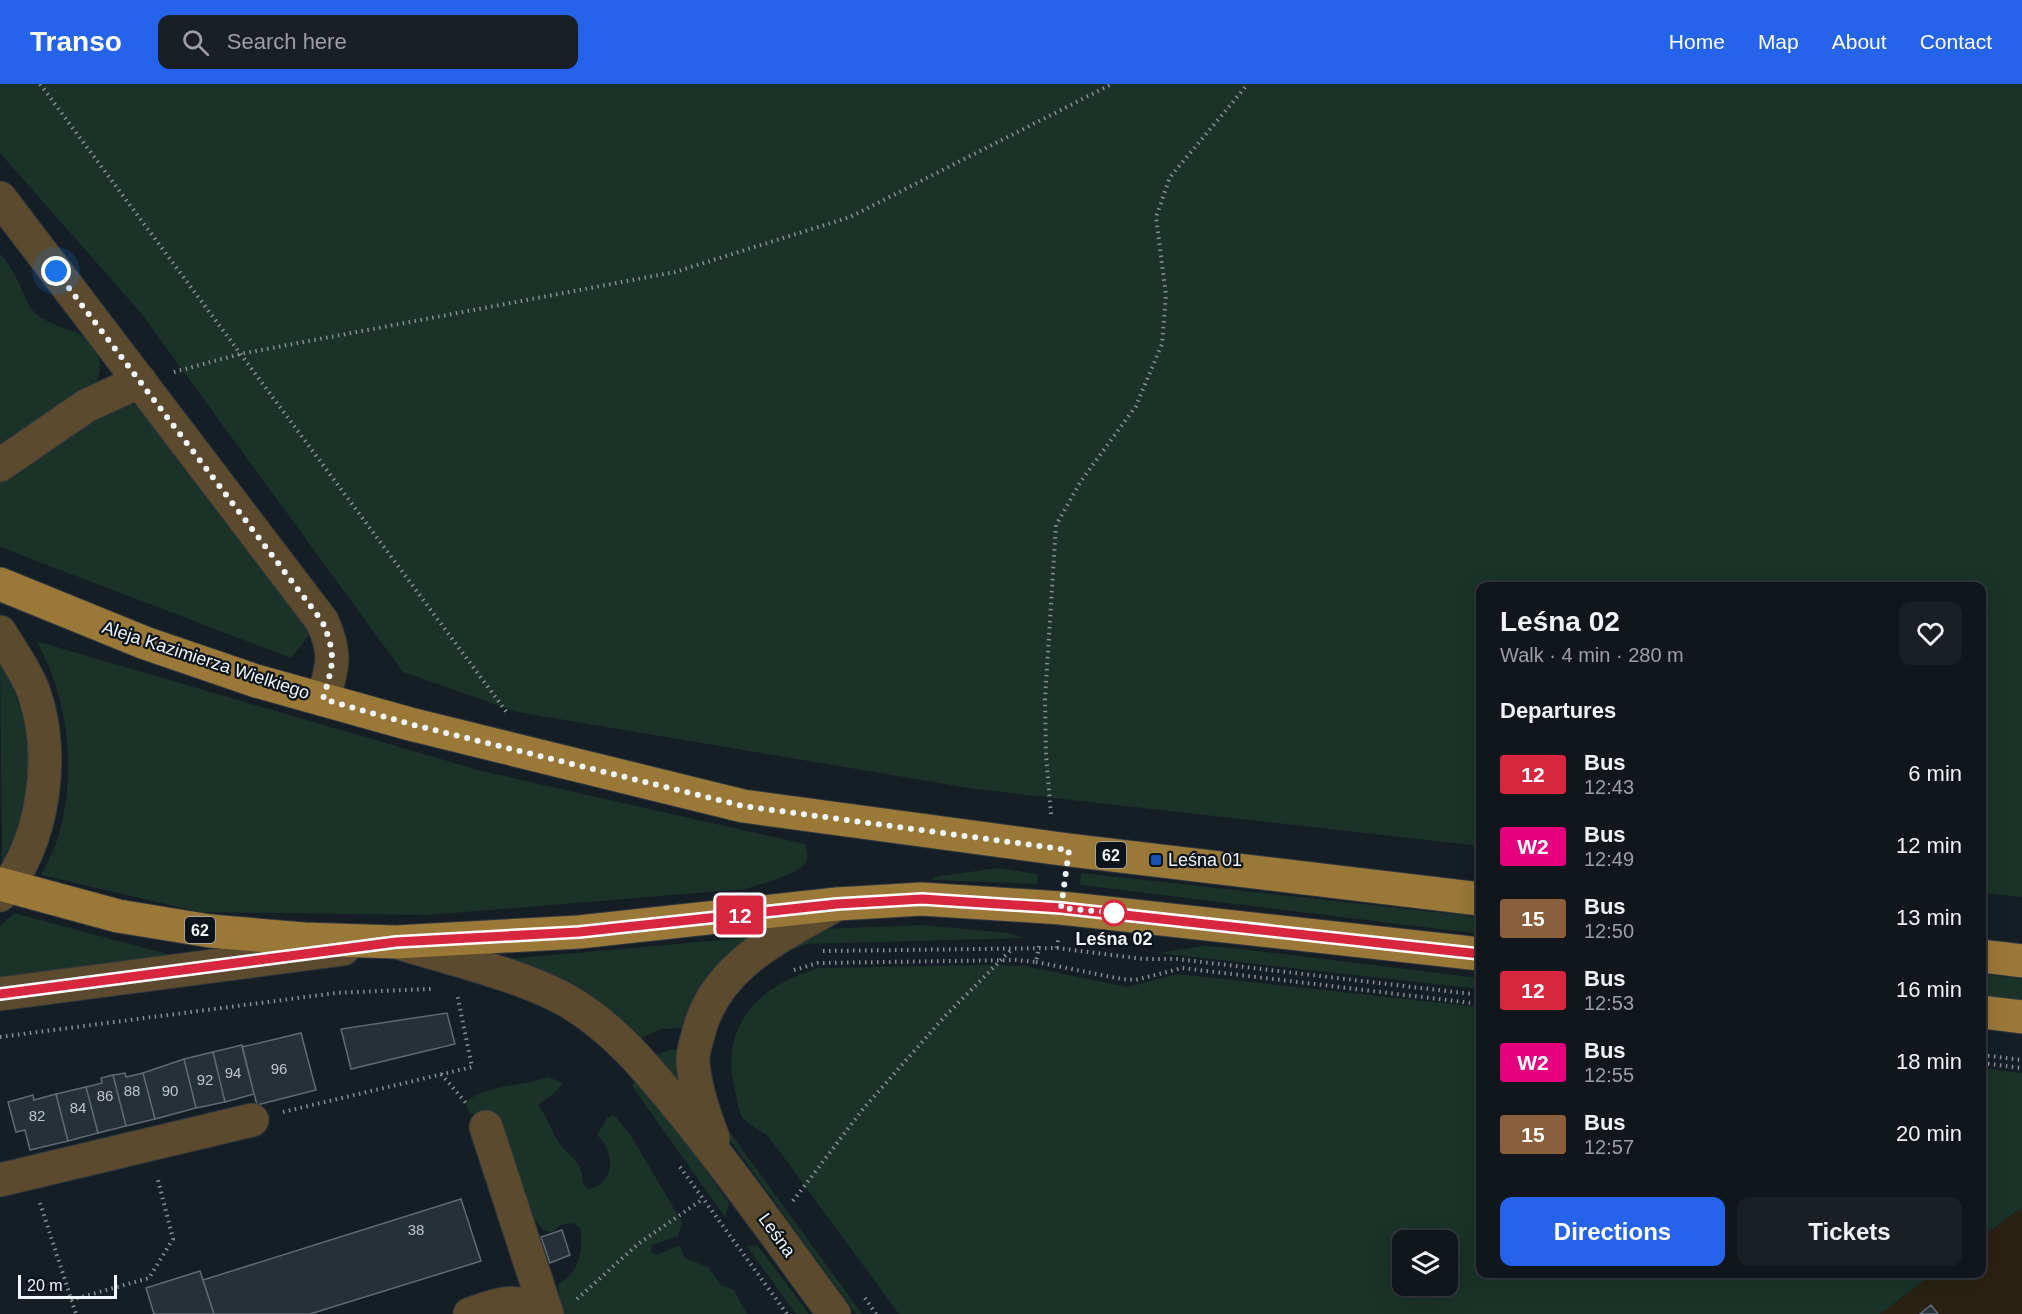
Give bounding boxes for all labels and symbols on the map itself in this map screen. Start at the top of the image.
your location [41,256,71,286]
street label: Aleja Kazimierza Wielkiego [100,617,312,703]
road number: 62 [1096,842,1126,868]
place label: Leśna 01 [1168,850,1242,870]
marker: Leśna 01 [1149,853,1163,867]
line badge: 12 [713,896,767,934]
marker: Leśna 02 [1101,900,1127,926]
road number: 62 [185,917,215,943]
place label: Leśna 02 [1075,929,1153,949]
house number: 96 [271,1060,287,1077]
house number: 94 [225,1064,241,1081]
house number: 92 [197,1071,213,1088]
house number: 88 [124,1082,140,1099]
house number: 90 [162,1082,178,1099]
house number: 86 [97,1087,113,1104]
house number: 84 [70,1099,86,1116]
house number: 82 [29,1107,45,1124]
street label: Leśna [754,1209,800,1262]
house number: 38 [408,1221,424,1238]
scale bar [18,1272,117,1300]

